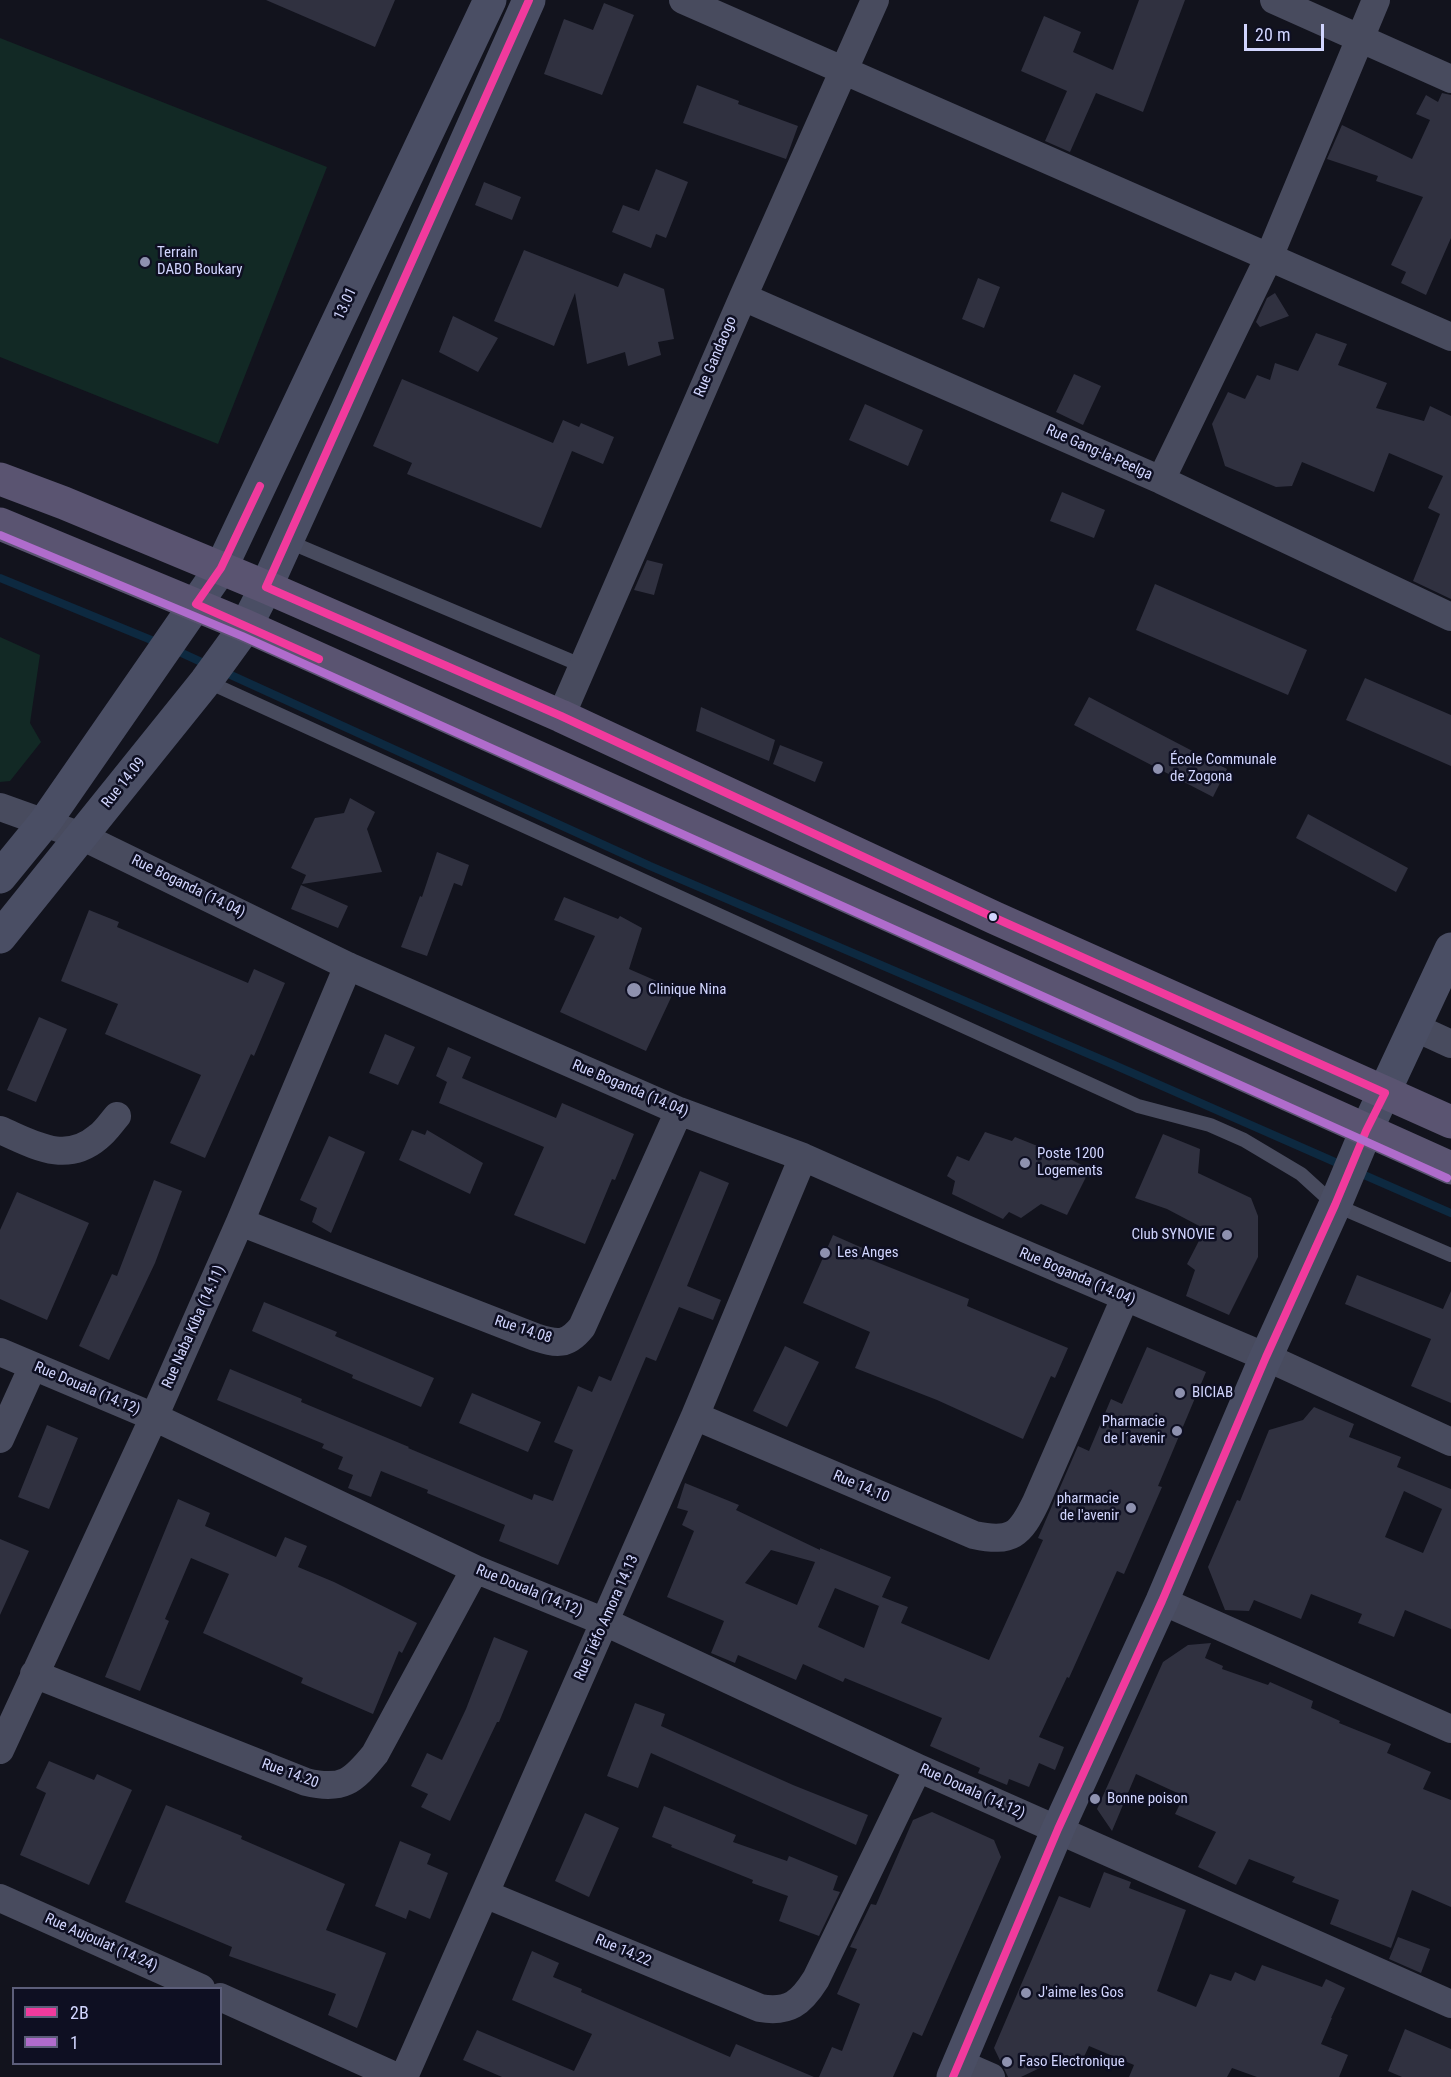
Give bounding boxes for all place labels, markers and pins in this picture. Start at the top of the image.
place label: Terrain DABO Boukary [157,244,243,279]
marker: Terrain DABO Boukary [138,255,152,269]
place label: École Communale de Zogona [1170,751,1276,786]
marker: École Communale de Zogona [1151,762,1165,776]
unlabelled marker [987,911,999,923]
marker: Clinique Nina [625,981,643,999]
place label: Clinique Nina [648,981,727,999]
place label: Poste 1200 Logements [1037,1145,1104,1180]
marker: Poste 1200 Logements [1018,1156,1032,1170]
place label: Club SYNOVIE [1132,1226,1215,1244]
marker: Club SYNOVIE [1220,1228,1234,1242]
place label: Les Anges [837,1244,899,1262]
marker: Les Anges [818,1246,832,1260]
place label: BICIAB [1192,1384,1233,1402]
marker: BICIAB [1173,1386,1187,1400]
place label: Pharmacie de l´avenir [1102,1413,1165,1448]
marker: Pharmacie de l´avenir [1170,1424,1184,1438]
place label: pharmacie de l'avenir [1057,1490,1119,1525]
marker: pharmacie de l'avenir [1124,1501,1138,1515]
place label: Bonne poison [1107,1790,1188,1808]
marker: Bonne poison [1088,1792,1102,1806]
place label: J'aime les Gos [1038,1984,1124,2002]
marker: J'aime les Gos [1019,1986,1033,2000]
place label: Faso Electronique [1019,2053,1125,2071]
marker: Faso Electronique [1000,2055,1014,2069]

